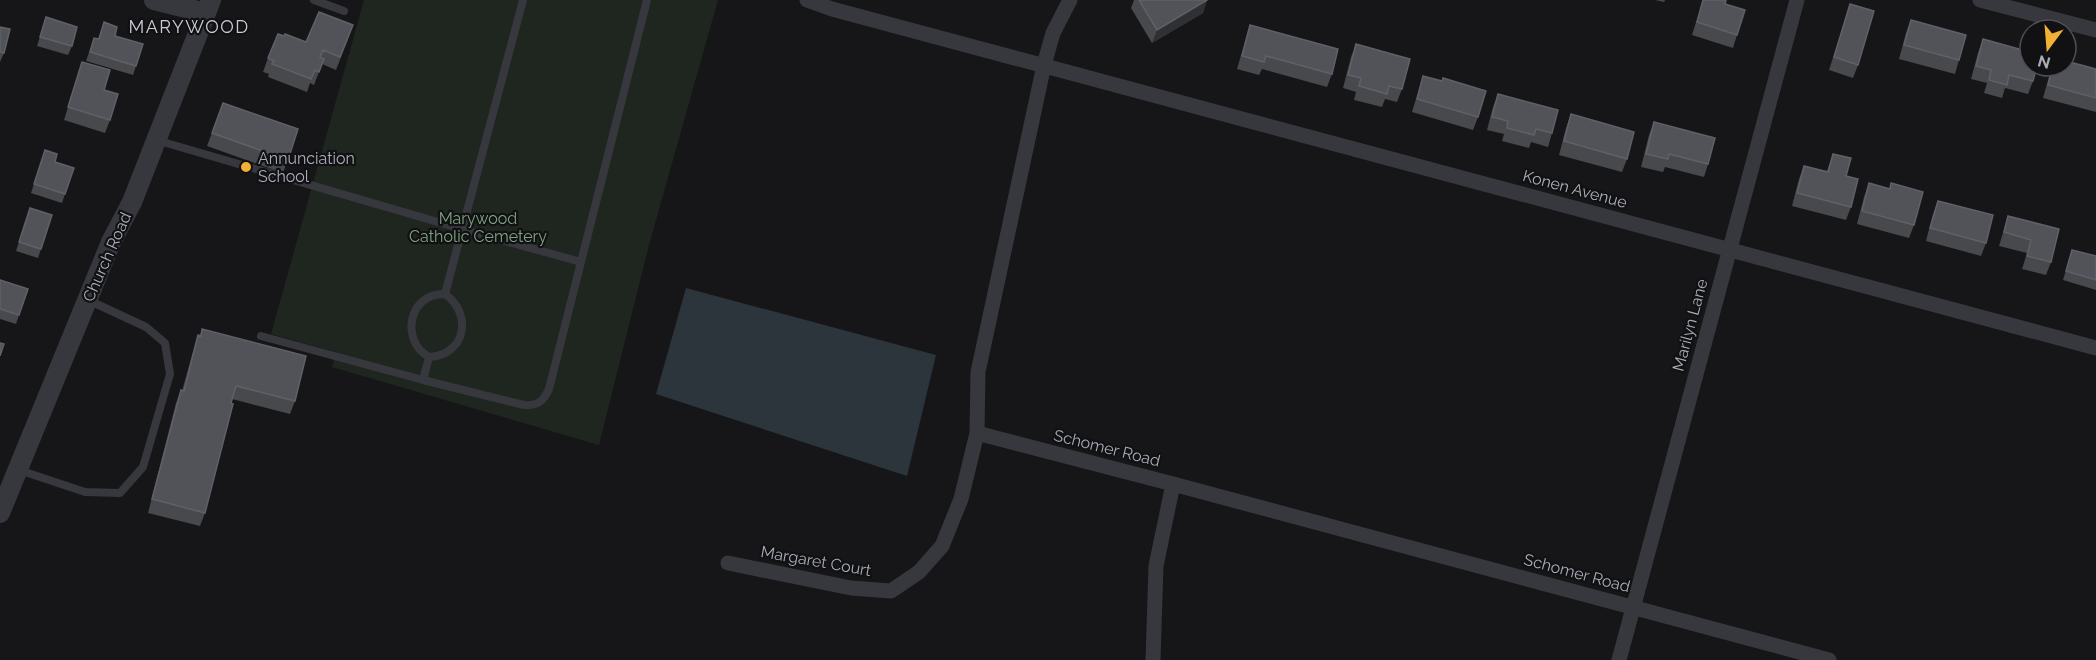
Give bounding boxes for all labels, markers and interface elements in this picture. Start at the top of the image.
district label: MARYWOOD [128,16,250,37]
north arrow [2018,18,2078,78]
text: N [2036,51,2052,73]
place label: Annunciation School [258,149,355,186]
marker: Annunciation School [239,160,253,174]
street label: Konen Avenue [1521,166,1629,212]
street label: Church Road [79,209,135,305]
park label: Marywood Catholic Cemetery [409,209,547,246]
street label: Marilyn Lane [1669,277,1711,373]
street label: Schomer Road [1052,426,1162,470]
street label: Margaret Court [759,542,873,580]
street label: Schomer Road [1522,550,1632,596]

